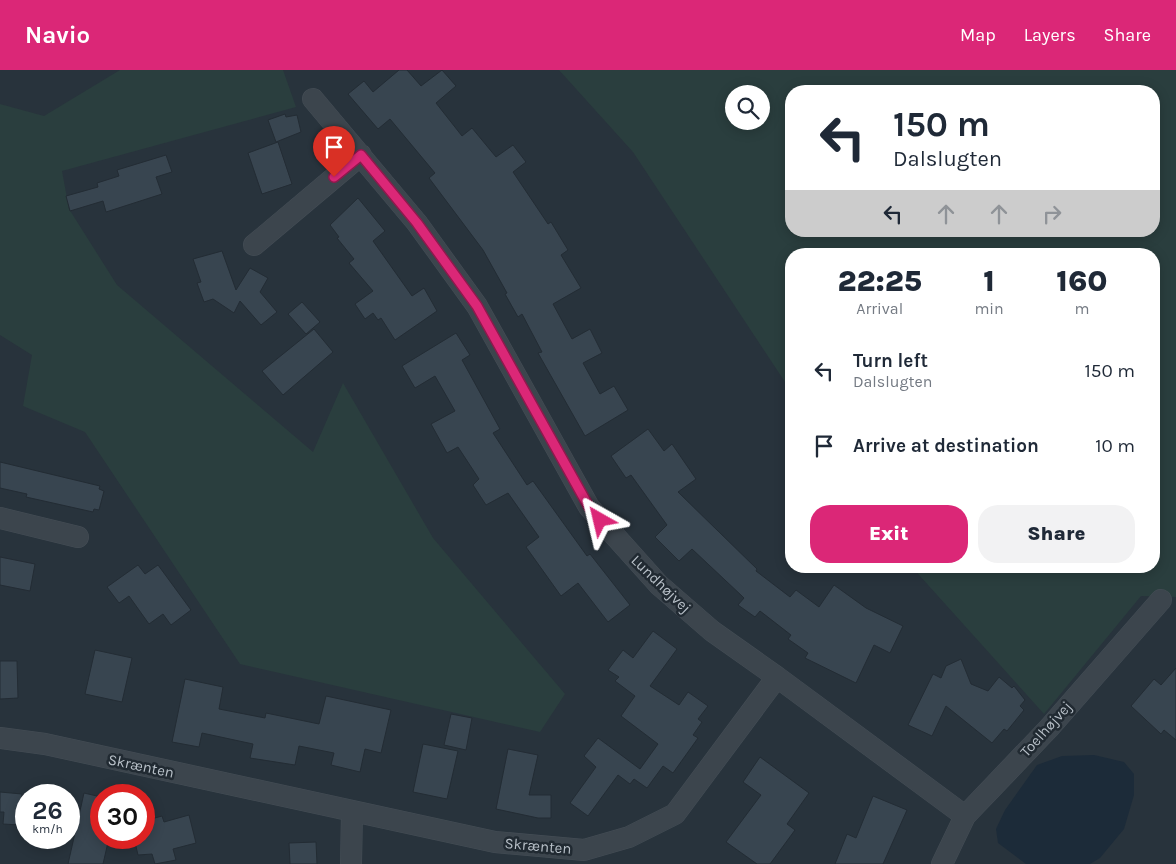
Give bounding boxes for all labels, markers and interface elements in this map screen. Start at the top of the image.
text: Navio [25,21,90,49]
text: Map [960,24,996,46]
text: Layers [1024,24,1076,46]
text: Share [1104,24,1151,46]
map controls [725,85,770,130]
button: search [725,85,770,130]
text: 150 m [893,104,990,145]
icon: left [810,105,875,170]
pin [313,126,355,177]
icon: arrive [320,133,348,161]
text: Dalslugten [893,146,1002,172]
icon: left [879,200,907,228]
icon: ahead [932,200,960,228]
icon: ahead [985,200,1013,228]
icon: right [1038,200,1066,228]
text: 22:25 [838,263,922,299]
text: 1 [983,263,995,299]
text: 160 [1056,263,1107,299]
text: Arrival [856,299,903,318]
text: min [974,299,1004,318]
text: m [1074,299,1089,318]
text: Turn left [853,350,928,372]
icon: left [810,357,838,385]
text: 150 m [1084,360,1135,382]
text: Dalslugten [853,372,932,391]
icon: arrive [810,432,838,460]
text: Arrive at destination [853,435,1039,457]
text: 10 m [1095,435,1135,457]
position arrow [573,493,625,545]
button: Exit [810,505,968,563]
button: Share [978,505,1135,563]
street label: Lundhøjvej [627,551,695,617]
street label: Toelhøjvej [1016,698,1076,760]
street label: Skrænten [106,750,176,782]
speed limit sign: 30 [90,784,155,849]
text: 26 [32,796,63,825]
text: km/h [32,822,63,836]
street label: Skrænten [504,834,572,858]

